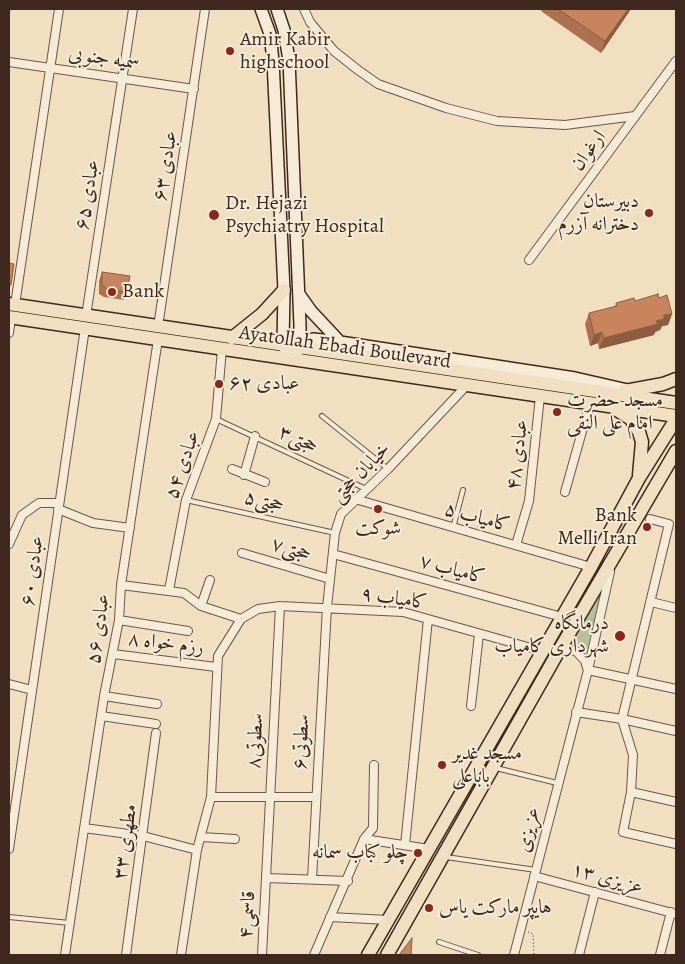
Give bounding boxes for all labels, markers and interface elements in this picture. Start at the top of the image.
place label: Amir Kabir highschool [240,28,330,75]
street label: سمیه جنوبی [67,42,141,76]
marker: Amir Kabir highschool [224,45,236,57]
street label: ارغوان [566,126,612,176]
street label: عبادی ۶۳ [149,129,183,203]
street label: عبادی ۶۵ [71,158,105,232]
place label: دبیرستان دخترانه آزرم [558,190,639,237]
place label: Dr. Hejazi Psychiatry Hospital [225,192,384,239]
marker: دبیرستان دخترانه آزرم [643,207,655,219]
marker: Dr. Hejazi Psychiatry Hospital [207,208,221,222]
place label: Bank [122,280,164,304]
marker: Bank [106,286,118,298]
street label: Ayatollah Ebadi Boulevard [238,321,452,375]
place label: عبادی ۶۲ [229,372,300,396]
marker: عبادی ۶۲ [213,378,225,390]
place label: مسجد حضرت امام علی النقی [567,389,663,436]
marker: مسجد حضرت امام علی النقی [551,406,563,418]
street label: عبادی ۴۸ [502,418,534,492]
street label: حجتی۳ [275,421,321,459]
street label: عبادی ۵۴ [160,428,206,502]
street label: خیابان حجتی [326,438,396,508]
street label: حجتی۵ [242,486,286,518]
street label: کامیاب ۵ [442,498,512,538]
marker: شوكت [372,503,384,515]
place label: Bank Melli Iran [557,504,637,551]
place label: شوكت [355,517,401,541]
marker: Bank Melli Iran [641,521,653,533]
street label: حجتی۷ [268,533,314,567]
street label: عبادی ۶۰ [16,534,50,608]
street label: کامیاب ۷ [417,550,487,590]
street label: کامیاب ۹ [359,582,429,616]
street label: عبادی ۵۶ [82,592,116,666]
place label: درمانگاه شهرداری کامیاب [494,612,609,659]
street label: رزم خواه ۸ [127,627,205,661]
marker: درمانگاه شهرداری کامیاب [613,629,627,643]
street label: سطوتی۸ [243,713,269,769]
street label: سطوتی۶ [289,714,315,770]
place label: مسجد غدیر باباعلی [452,742,522,789]
marker: مسجد غدیر باباعلی [436,759,448,771]
street label: مطهری ۳۳ [109,803,143,881]
street label: عزیزی [512,805,546,855]
place label: چلو کباب سمانه [312,841,408,865]
marker: چلو کباب سمانه [412,847,424,859]
street label: عزیزی ۱۳ [569,858,645,900]
street label: قاسمی۴ [234,890,262,940]
place label: هایپر مارکت یاس [439,896,552,920]
marker: هایپر مارکت یاس [423,902,435,914]

